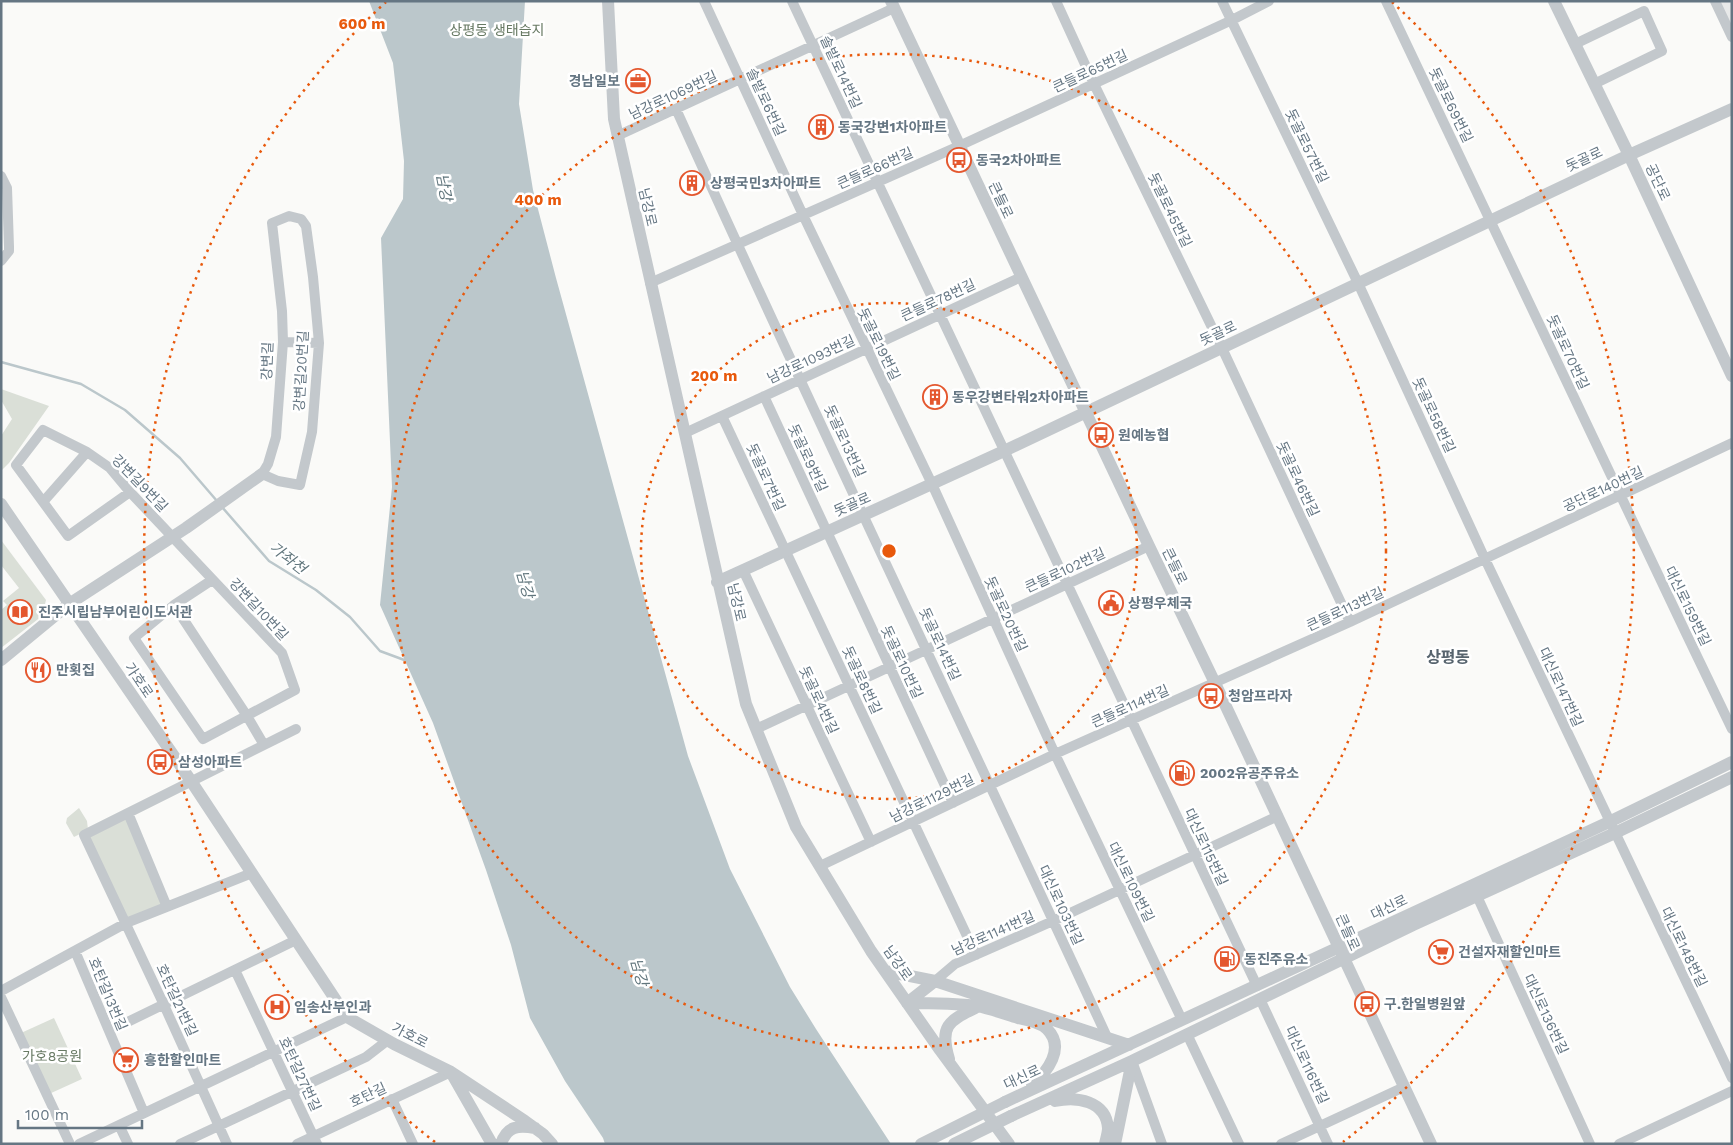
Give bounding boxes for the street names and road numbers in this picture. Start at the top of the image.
street label: 솔밭로14번길 [817,33,865,111]
street label: 큰들로65번길 [1050,47,1130,95]
street label: 돗골로69번길 [1426,65,1476,145]
street label: 솔밭로6번길 [743,66,789,138]
street label: 남강로1069번길 [626,68,720,122]
street label: 돗골로57번길 [1282,106,1332,186]
street label: 큰들로66번길 [835,144,915,192]
street label: 돗골로 [1563,144,1605,174]
street label: 공단로 [1643,161,1673,203]
street label: 돗골로45번길 [1145,170,1195,250]
street label: 큰들로 [986,179,1016,221]
street label: 남강로 [636,186,660,228]
street label: 큰들로78번길 [898,276,978,324]
street label: 돗골로19번길 [855,305,903,383]
street label: 돗골로70번길 [1544,312,1592,392]
street label: 돗골로 [1197,318,1239,348]
street label: 강변길20번길 [291,330,311,412]
street label: 남강로1093번길 [765,332,857,386]
street label: 강변길 [258,341,276,381]
street label: 돗골로58번길 [1410,375,1458,455]
street label: 돗골로13번길 [821,402,869,480]
street label: 돗골로9번길 [785,422,831,494]
street label: 돗골로46번길 [1274,439,1322,519]
street label: 돗골로7번길 [743,441,789,513]
street label: 강변길9번길 [109,451,171,515]
street label: 공단로140번길 [1560,463,1646,515]
street label: 돗골로 [831,489,873,519]
street label: 큰들로102번길 [1022,544,1108,596]
street label: 큰들로 [1159,545,1191,587]
street label: 대신로159번길 [1662,564,1714,648]
street label: 돗골로20번길 [982,574,1030,654]
street label: 강변길10번길 [226,575,292,643]
street label: 남강로 [725,581,749,623]
street label: 큰들로113번길 [1304,584,1386,634]
street label: 돗골로14번길 [916,605,964,683]
street label: 돗골로10번길 [878,623,926,701]
street label: 돗골로8번길 [839,644,885,716]
street label: 대신로147번길 [1536,645,1586,729]
street label: 가호로 [122,660,157,701]
street label: 돗골로4번길 [796,664,842,736]
street label: 큰들로114번길 [1088,682,1172,730]
street label: 남강로1129번길 [887,771,977,825]
street label: 대신로115번길 [1181,806,1231,888]
street label: 대신로109번길 [1105,839,1157,925]
street label: 대신로103번길 [1035,862,1087,948]
street label: 대신로 [1368,891,1410,923]
street label: 대신로148번길 [1658,904,1710,990]
street label: 남강로1141번길 [949,908,1037,958]
street label: 큰들로 [1333,911,1363,953]
street label: 남강로 [880,943,916,984]
street label: 호탄길13번길 [85,955,131,1033]
street label: 호탄길21번길 [153,961,201,1039]
street label: 대신로136번길 [1520,971,1572,1057]
street label: 가호로 [389,1019,431,1051]
street label: 대신로116번길 [1282,1024,1332,1106]
street label: 호탄길27번길 [276,1034,324,1114]
street label: 대신로 [1001,1062,1043,1092]
street label: 호탄길 [347,1080,389,1110]

